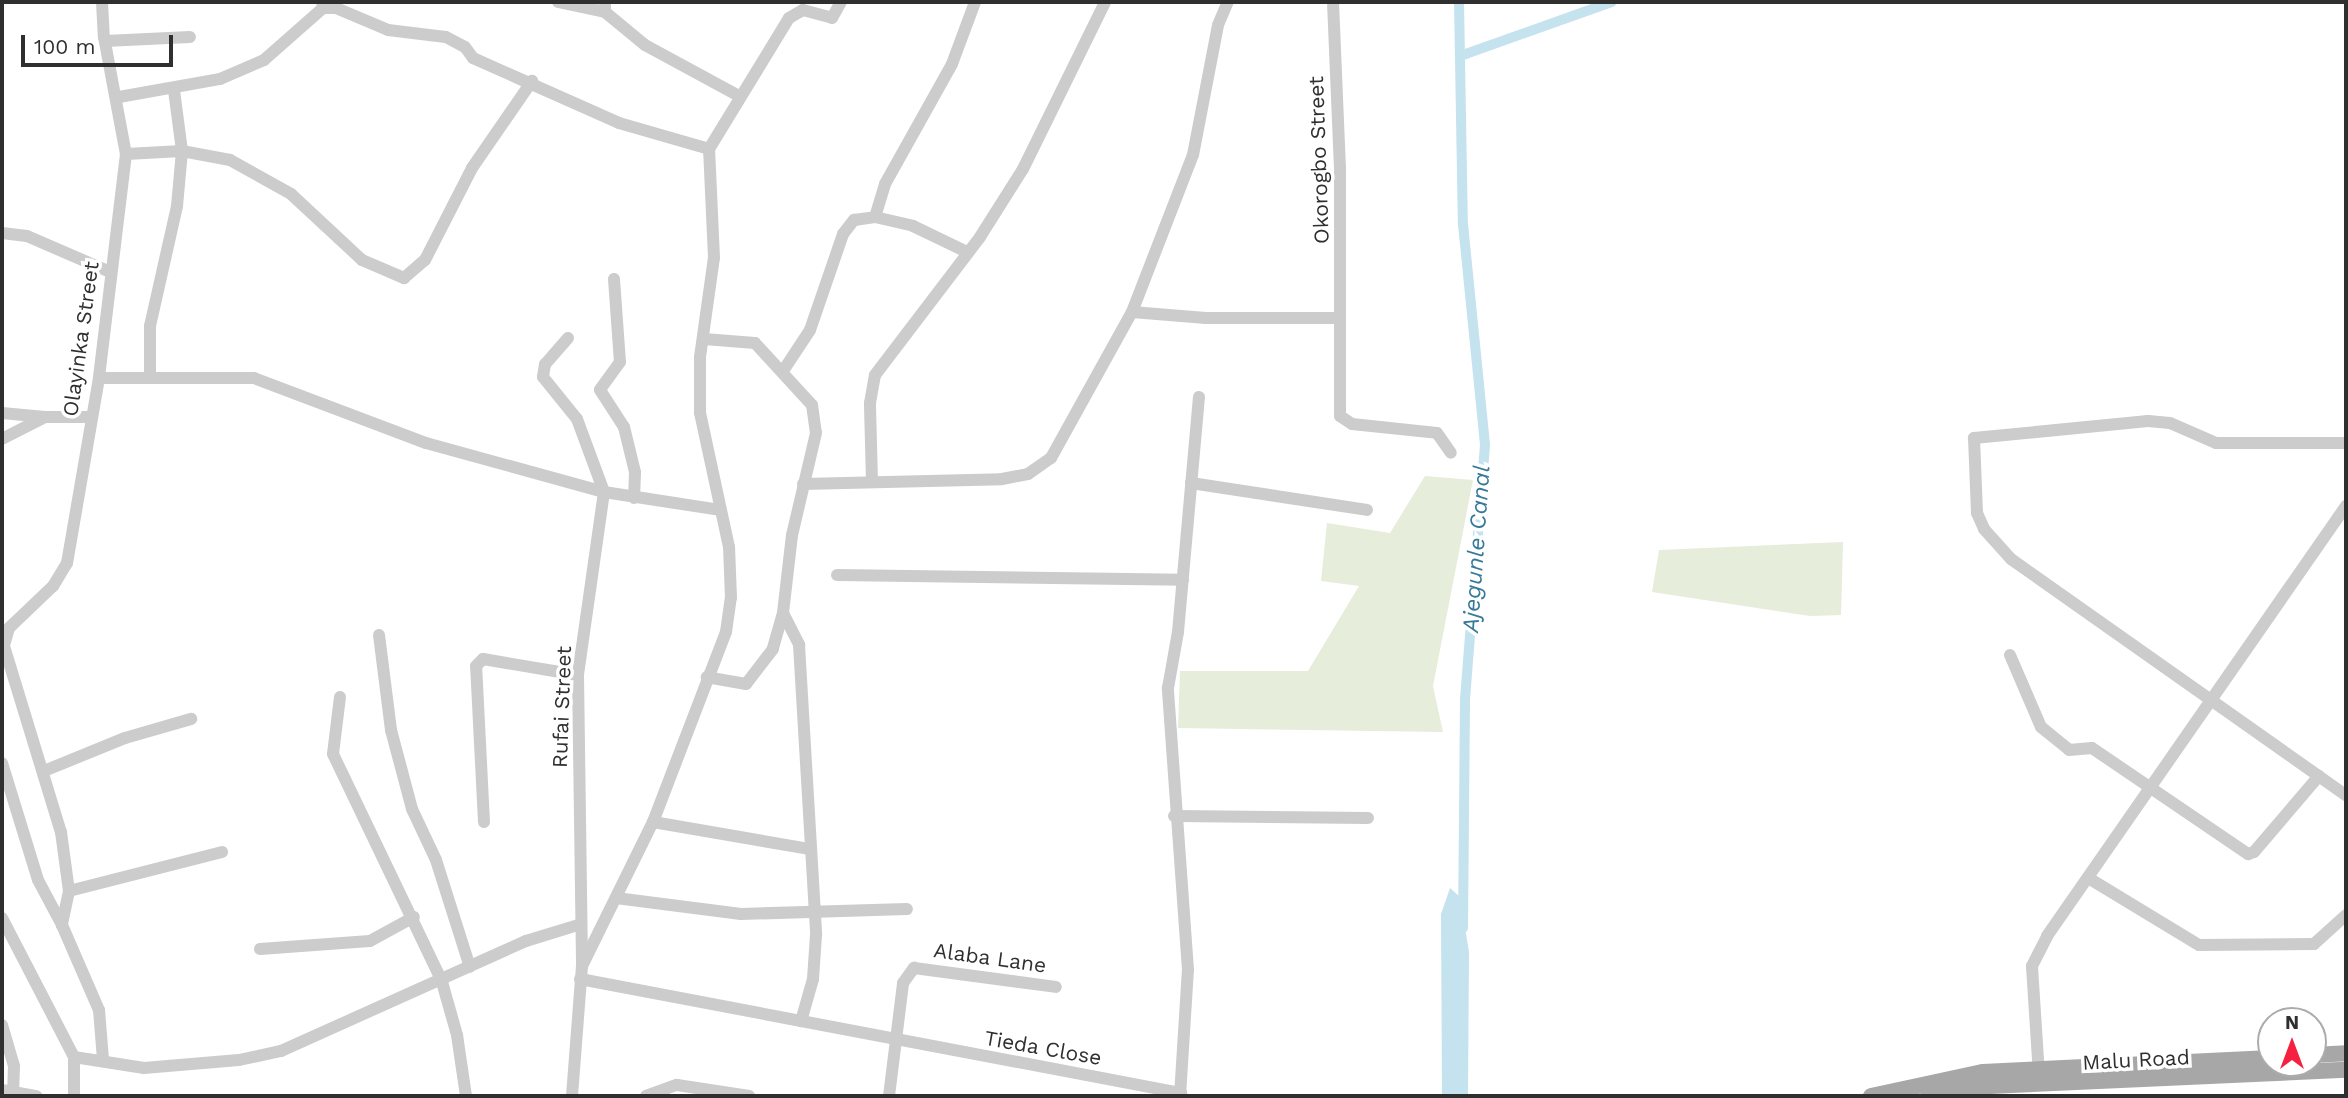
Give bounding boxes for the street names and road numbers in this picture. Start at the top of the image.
street label: Okorogbo Street [1303,76,1335,244]
street label: Olayinka Street [58,260,104,418]
street label: Rufai Street [547,646,577,768]
street label: Alaba Lane [932,938,1048,978]
street label: Tieda Close [982,1025,1104,1071]
street label: Malu Road [2082,1045,2190,1075]

